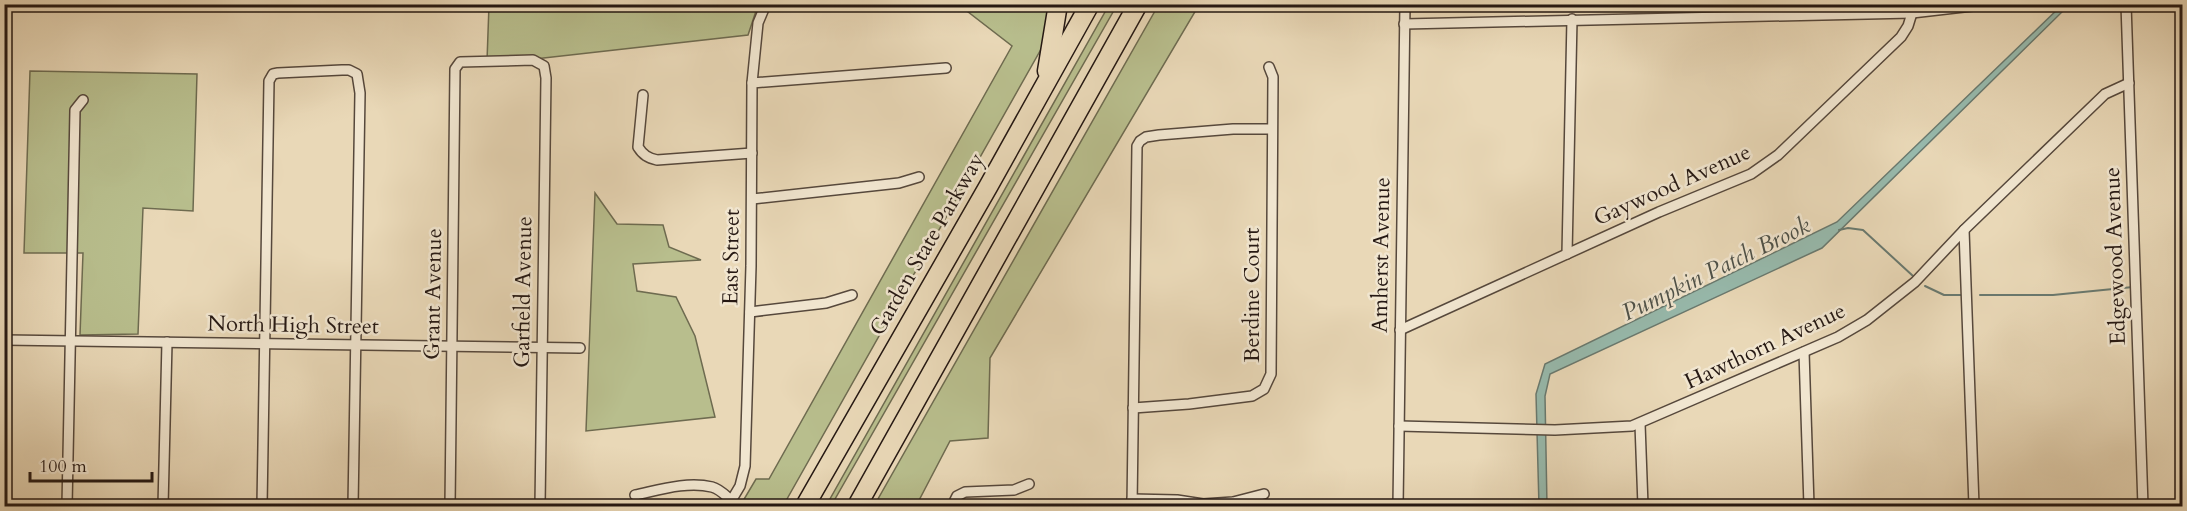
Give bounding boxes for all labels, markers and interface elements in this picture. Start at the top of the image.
street label: Gaywood Avenue [1589,137,1755,233]
street label: Garden State Parkway [862,147,992,341]
street label: Edgewood Avenue [2097,167,2133,345]
street label: Amherst Avenue [1365,177,1397,333]
street label: East Street [715,209,747,305]
water label: Pumpkin Patch Brook [1616,209,1816,329]
street label: Garfield Avenue [507,216,539,368]
street label: Berdine Court [1237,227,1267,363]
street label: Grant Avenue [417,228,449,360]
street label: Hawthorn Avenue [1680,296,1850,396]
street label: North High Street [207,309,379,341]
scale bar [30,445,152,483]
text: 100 m [39,454,87,479]

